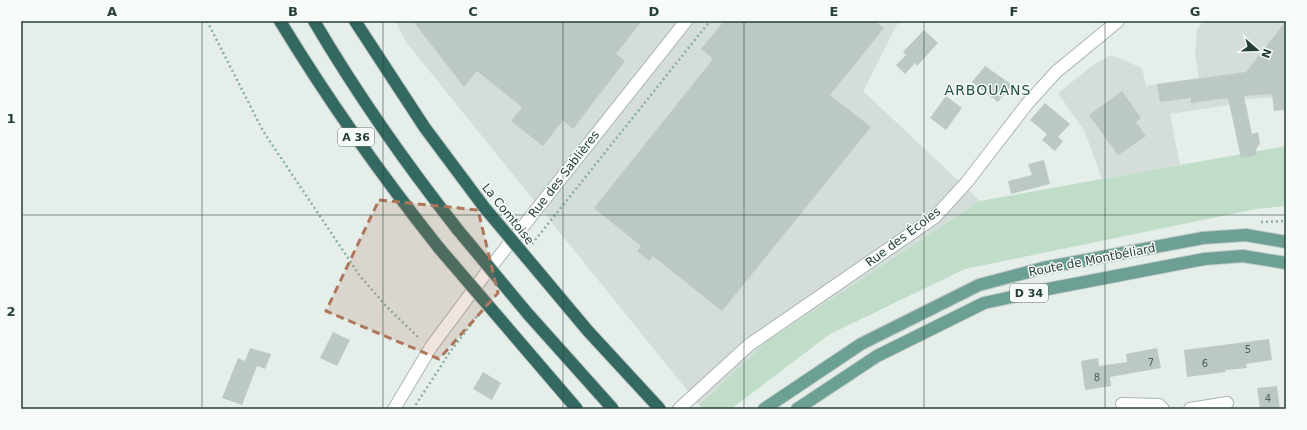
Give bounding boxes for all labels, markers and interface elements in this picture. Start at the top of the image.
text: A [107,4,117,19]
text: B [288,4,298,19]
text: C [468,4,478,19]
text: D [649,4,660,19]
text: E [830,4,838,19]
text: F [1010,4,1018,19]
text: G [1190,4,1200,19]
north arrow [1237,30,1277,70]
text: N [1258,47,1274,60]
district label: ARBOUANS [945,82,1031,98]
text: 1 [6,111,16,126]
road number: A 36 [338,128,374,146]
street label: Rue des Sablières [526,128,602,220]
street label: La Comtoise [479,181,537,247]
street label: Rue des Écoles [862,203,943,270]
street label: Route de Montbéliard [1027,241,1157,279]
road number: D 34 [1010,284,1048,302]
text: 2 [6,304,16,319]
house number: 5 [1245,344,1251,355]
house number: 7 [1148,357,1154,368]
house number: 6 [1202,358,1208,369]
house number: 8 [1094,372,1100,383]
house number: 4 [1265,393,1271,404]

